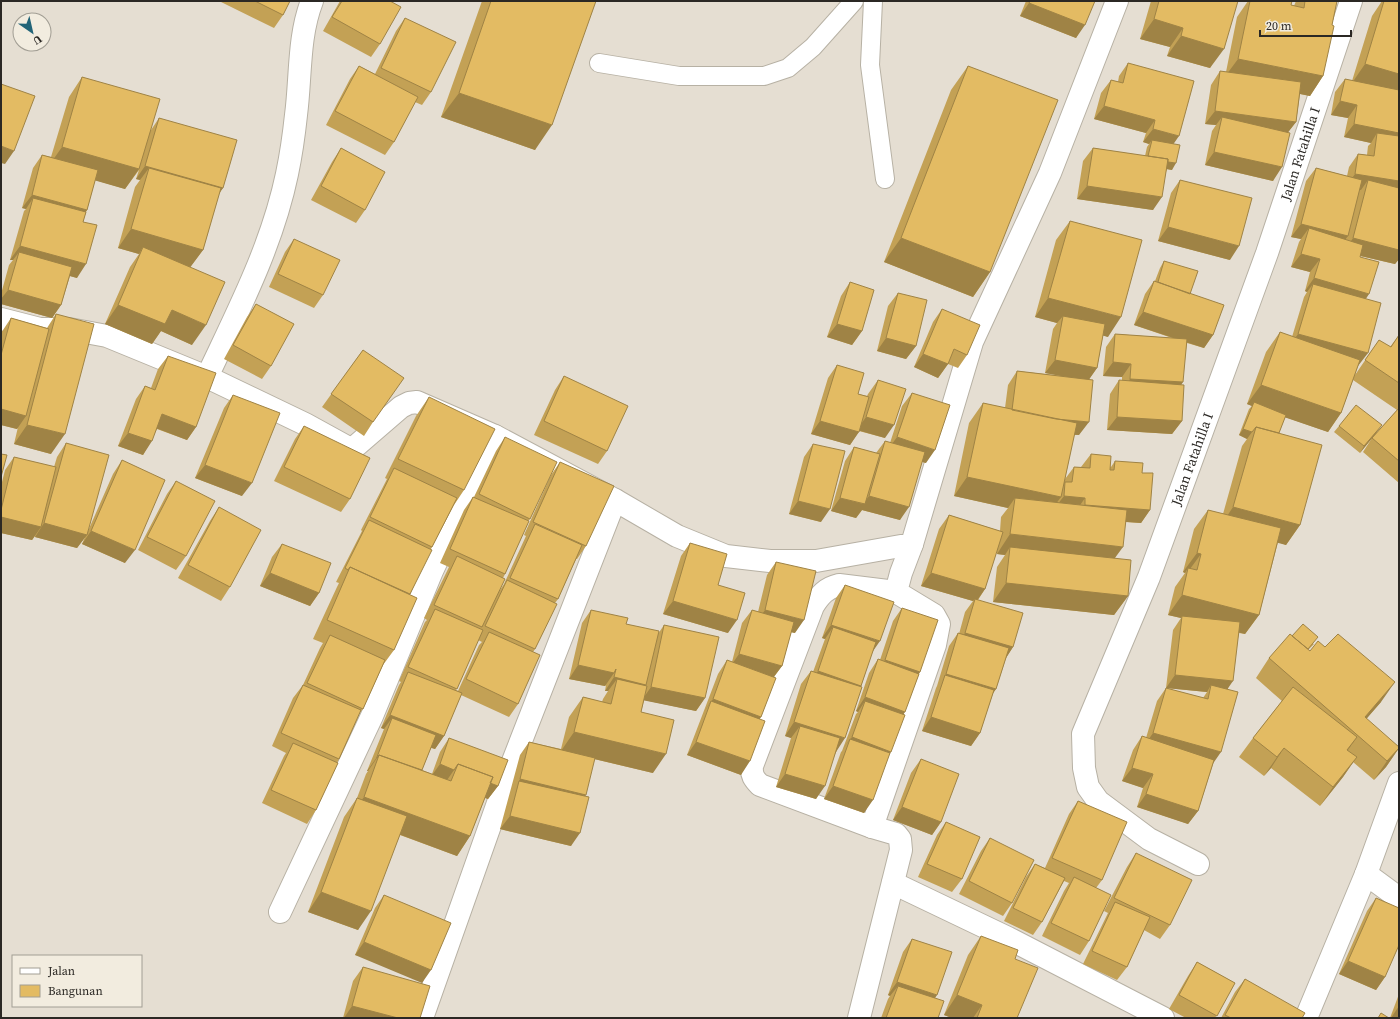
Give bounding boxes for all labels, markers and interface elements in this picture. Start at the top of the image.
north arrow [12,12,52,52]
scale bar [1260,12,1351,38]
text: 20 m [1266,18,1292,34]
text: U [30,31,45,48]
street label: Jalan Fatahilla I [1275,104,1325,204]
street label: Jalan Fatahilla I [1165,410,1218,509]
legend [12,955,142,1007]
text: Jalan [47,963,75,979]
text: Bangunan [48,983,103,999]

